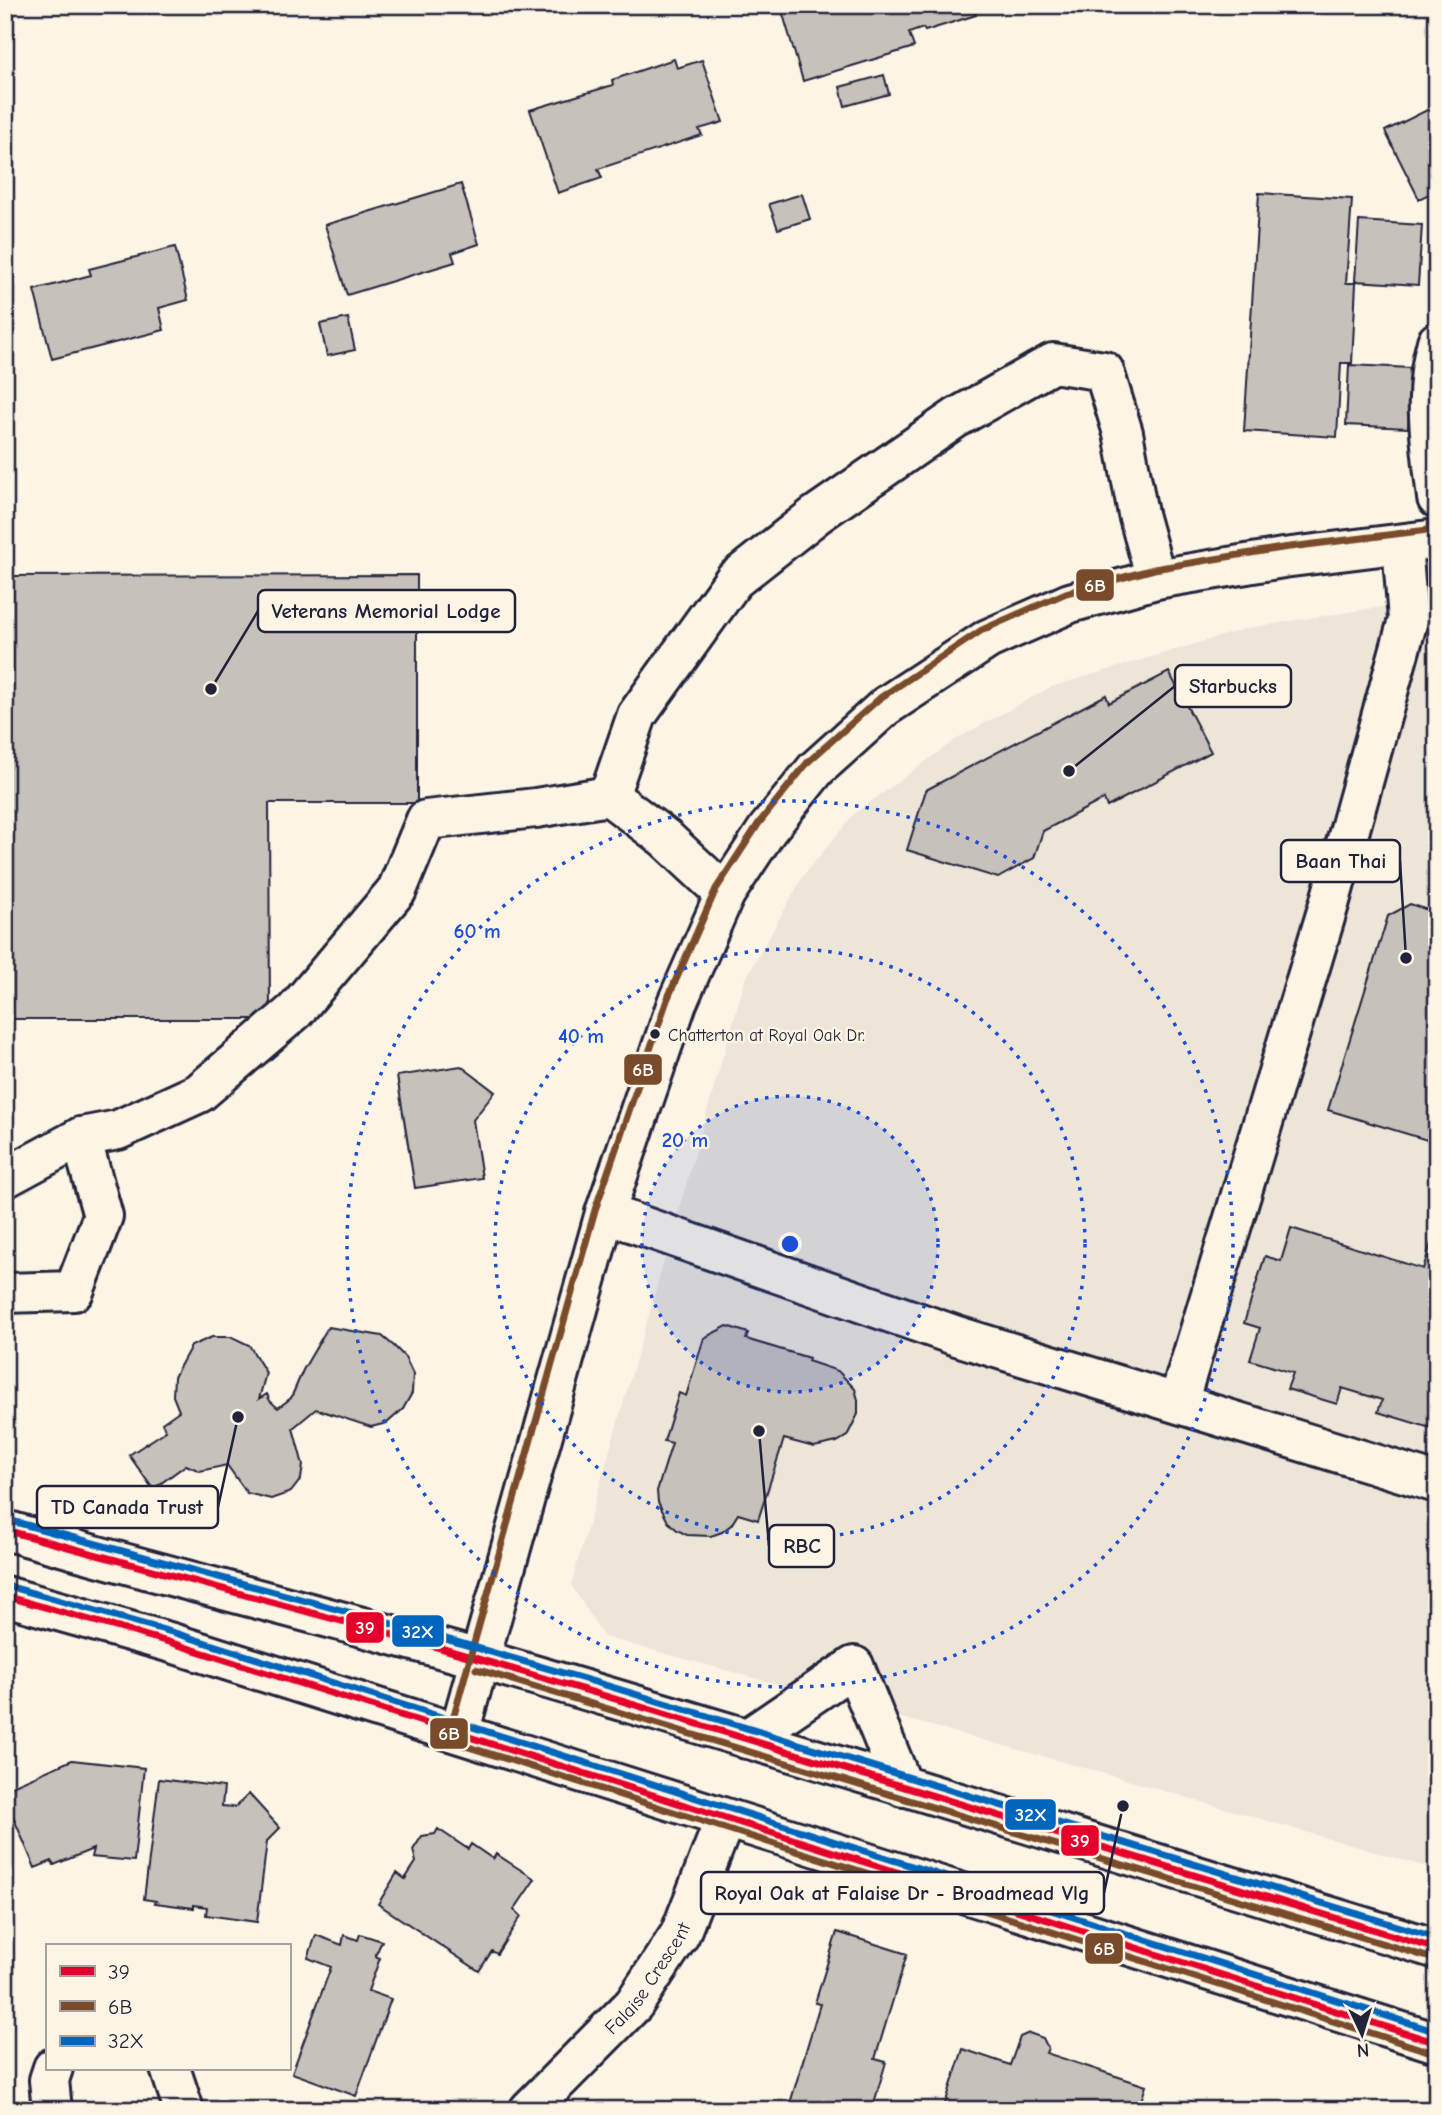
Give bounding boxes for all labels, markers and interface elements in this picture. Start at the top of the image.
line badge: 6B [1075,568,1115,602]
text: 6B [1084,575,1106,597]
callout: Veterans Memorial Lodge [258,590,515,632]
text: Veterans Memorial Lodge [271,599,501,623]
callout: Starbucks [1175,665,1291,707]
text: Starbucks [1189,674,1277,698]
callout: Baan Thai [1281,840,1400,882]
text: Baan Thai [1296,849,1386,873]
text: 60 m [453,919,501,943]
text: 40 m [558,1024,604,1048]
place label: Chatterton at Royal Oak Dr. [668,1026,865,1045]
marker: Chatterton at Royal Oak Dr. [648,1027,662,1041]
line badge: 6B [623,1053,663,1086]
text: 6B [632,1059,654,1081]
text: 20 m [662,1128,708,1152]
centre of rings [778,1232,802,1256]
callout: TD Canada Trust [37,1486,218,1528]
text: TD Canada Trust [51,1495,204,1519]
callout: RBC [769,1525,834,1567]
text: RBC [783,1534,821,1558]
line badge: 39 [345,1611,385,1644]
line badge: 32X [391,1614,445,1648]
text: 39 [355,1617,375,1639]
text: 32X [402,1621,434,1643]
line badge: 6B [429,1717,469,1750]
text: 6B [438,1723,460,1745]
line badge: 32X [1004,1798,1057,1831]
text: 32X [1015,1804,1047,1826]
line badge: 39 [1060,1824,1100,1857]
text: 39 [1070,1830,1090,1852]
callout: Royal Oak at Falaise Dr - Broadmead Vlg [701,1872,1104,1914]
text: Royal Oak at Falaise Dr - Broadmead Vlg [715,1881,1089,1905]
street label: Falaise Crescent [600,1919,696,2039]
line badge: 6B [1084,1932,1124,1965]
text: 6B [1093,1938,1115,1960]
legend [46,1944,290,2070]
text: 39 [108,1960,130,1984]
text: 6B [108,1995,132,2019]
north arrow [1326,2000,1396,2070]
text: 32X [108,2029,144,2053]
text: N [1356,2039,1370,2061]

